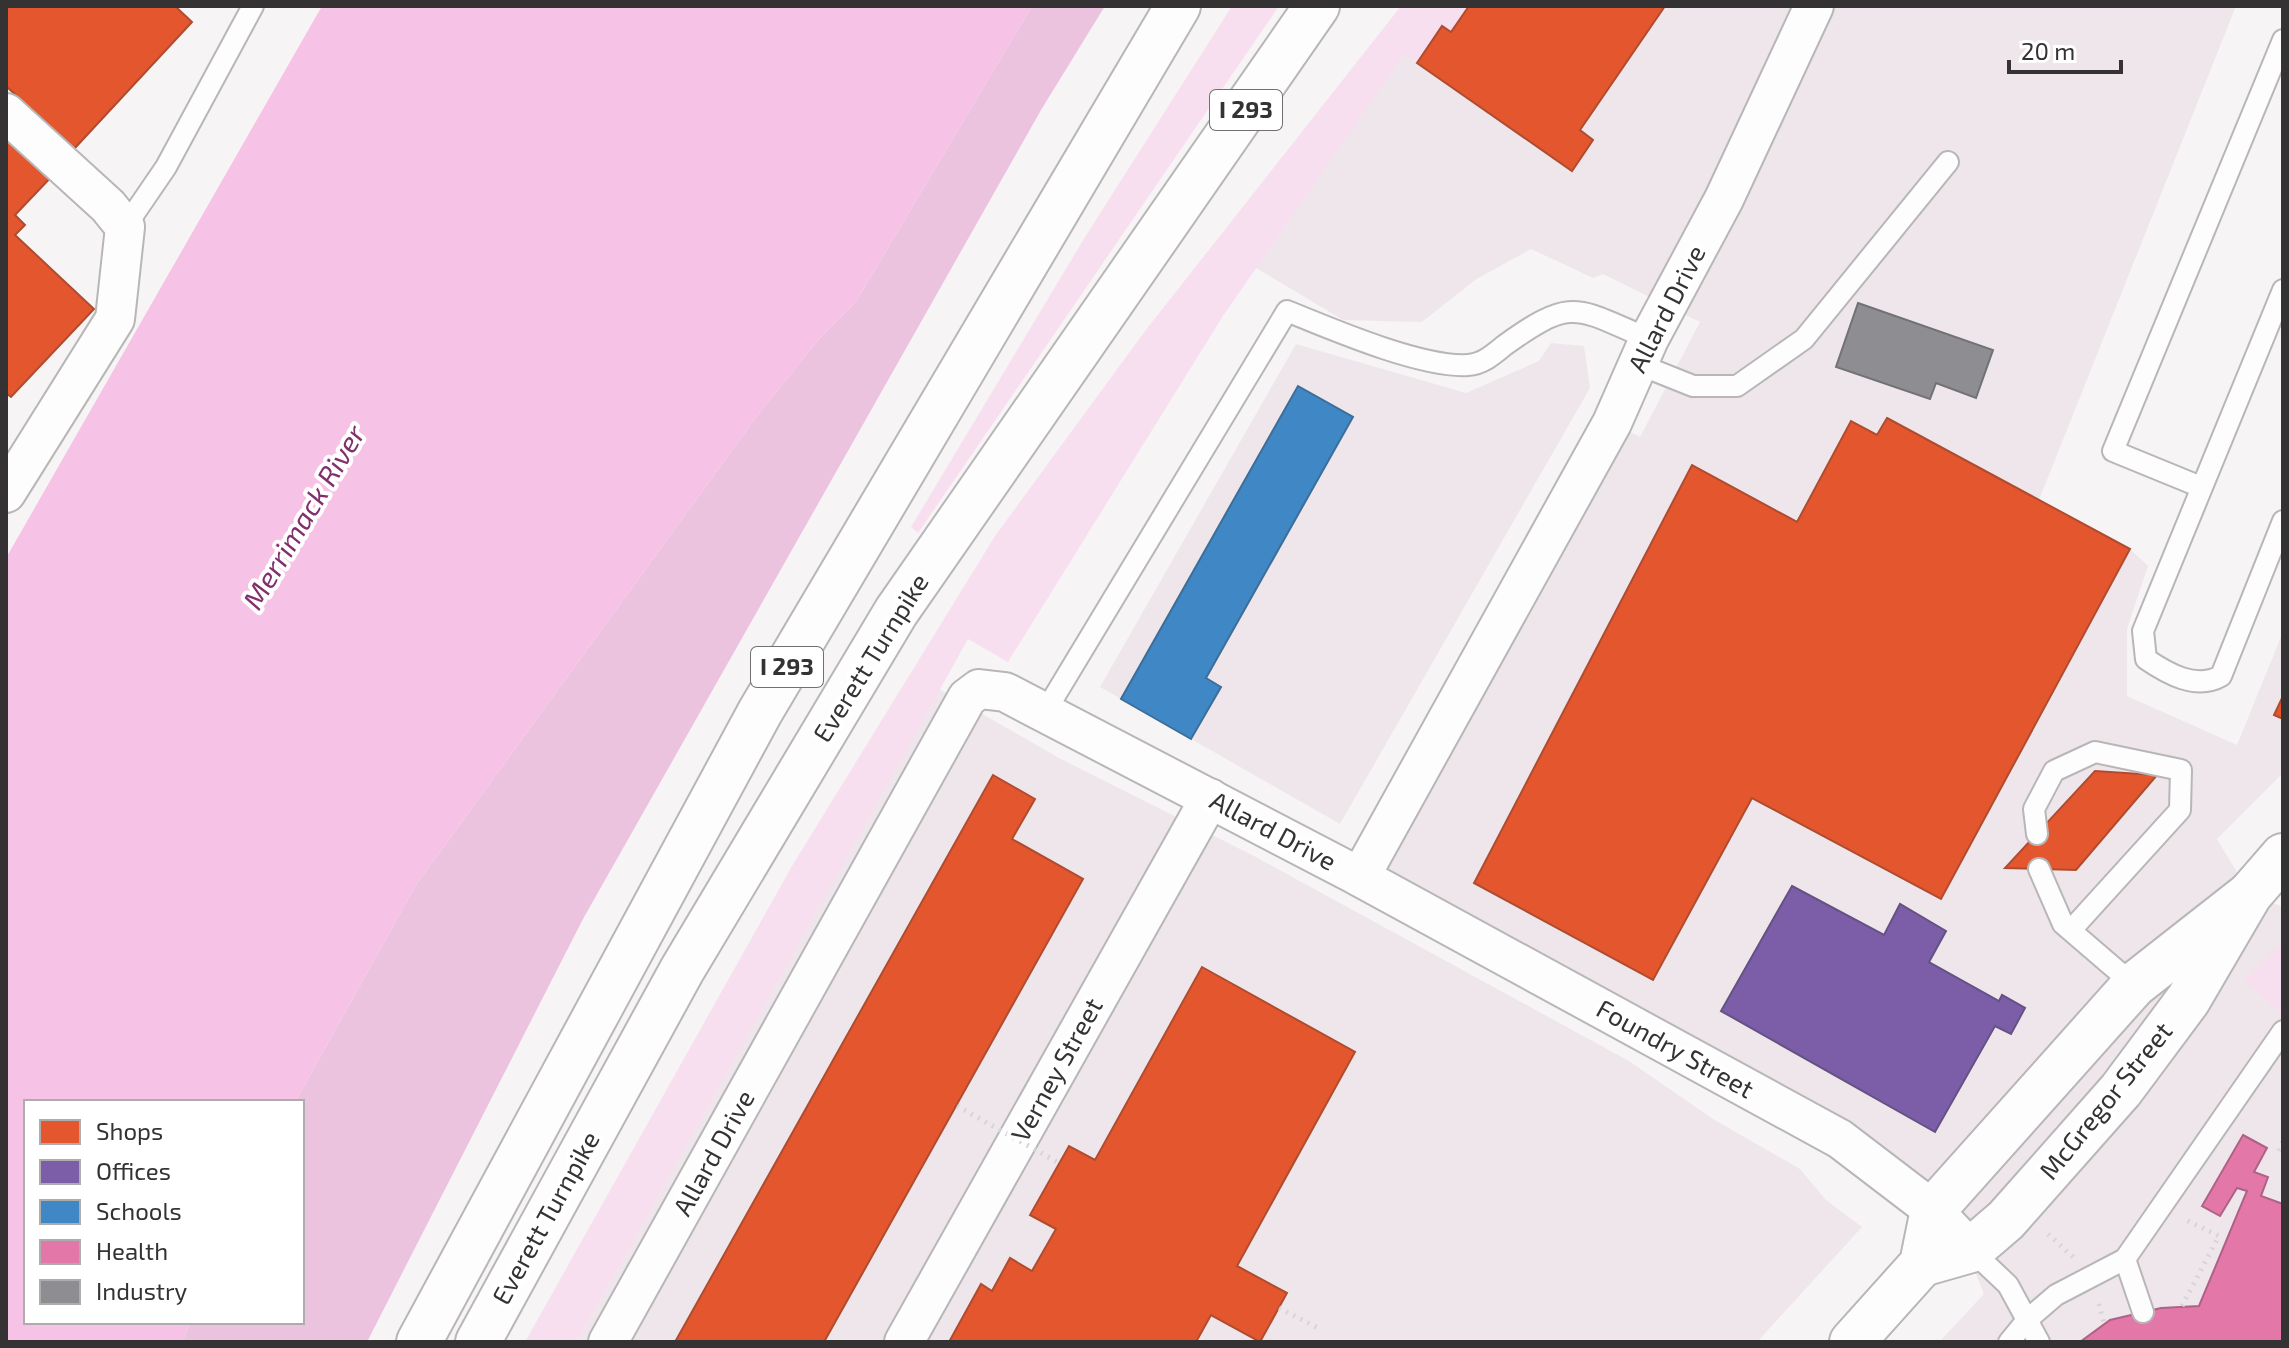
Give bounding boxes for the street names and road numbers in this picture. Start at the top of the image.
road number: I 293 [1210,90,1282,130]
street label: Allard Drive [1620,240,1711,377]
street label: Everett Turnpike [806,567,934,747]
road number: I 293 [751,647,823,687]
street label: Allard Drive [1205,783,1342,876]
street label: Verney Street [1003,992,1108,1147]
street label: Foundry Street [1592,992,1760,1104]
street label: McGregor Street [2032,1015,2178,1185]
street label: Allard Drive [666,1084,760,1220]
street label: Everett Turnpike [484,1125,605,1309]

